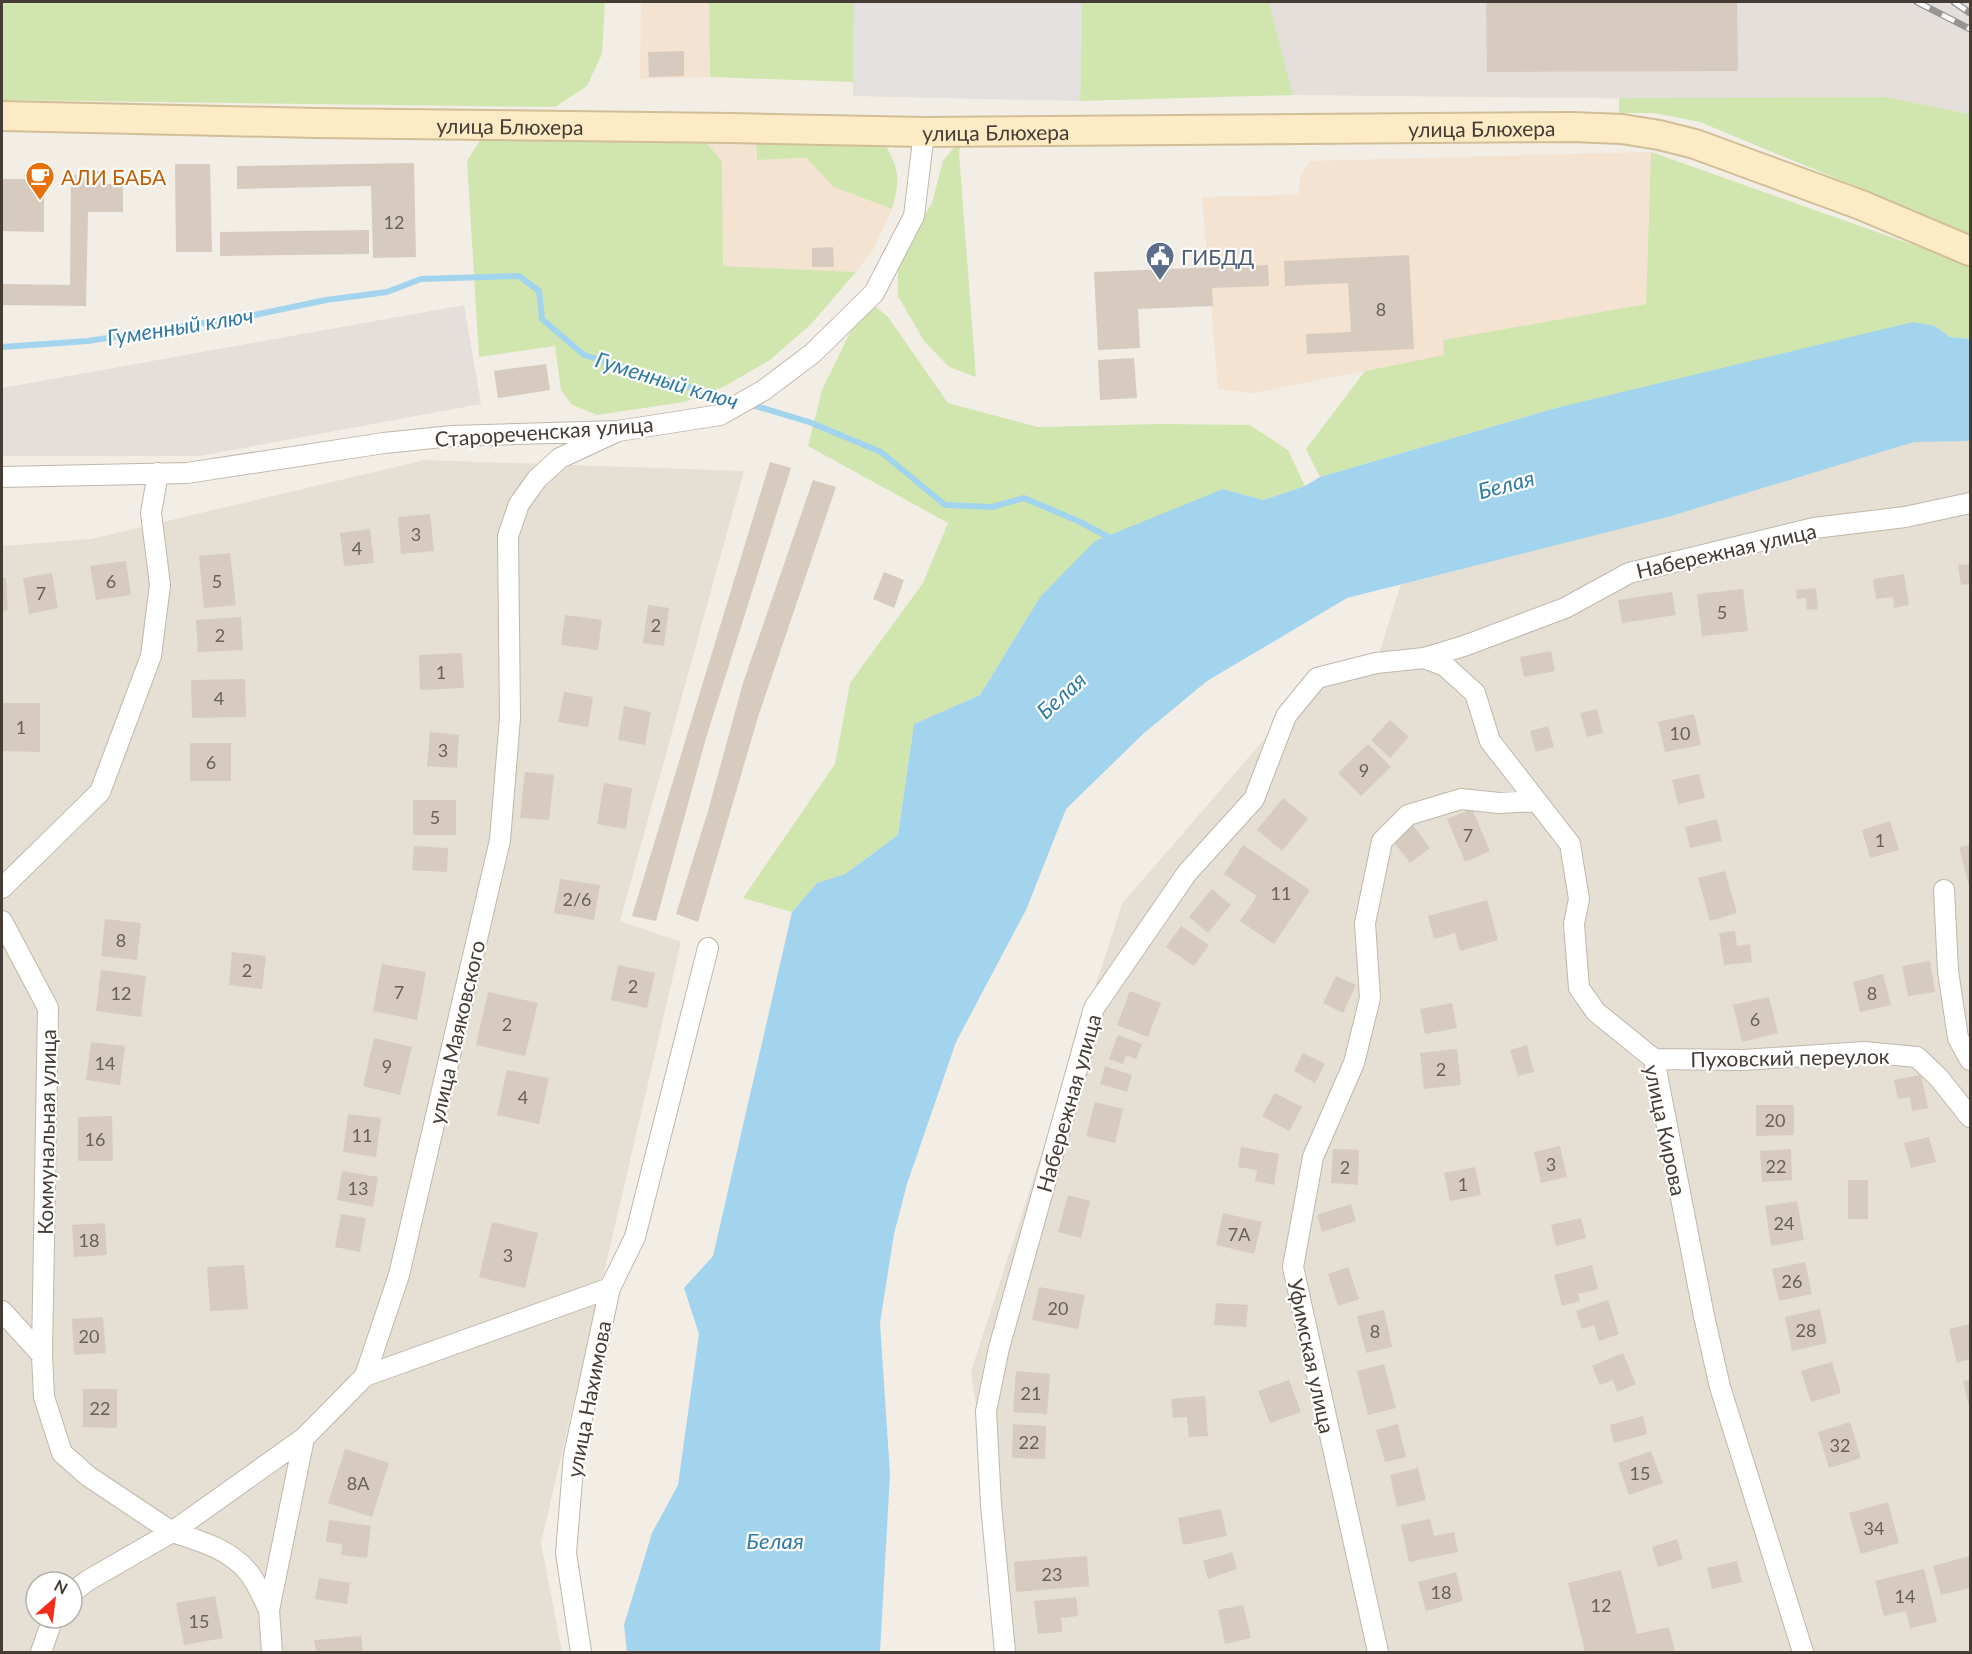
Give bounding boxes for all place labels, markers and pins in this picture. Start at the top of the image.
cafe icon: АЛИ БАБА [24,160,56,202]
place label: АЛИ БАБА [61,164,167,189]
public building icon: ГИБДД [1144,240,1176,282]
place label: ГИБДД [1181,244,1254,269]

